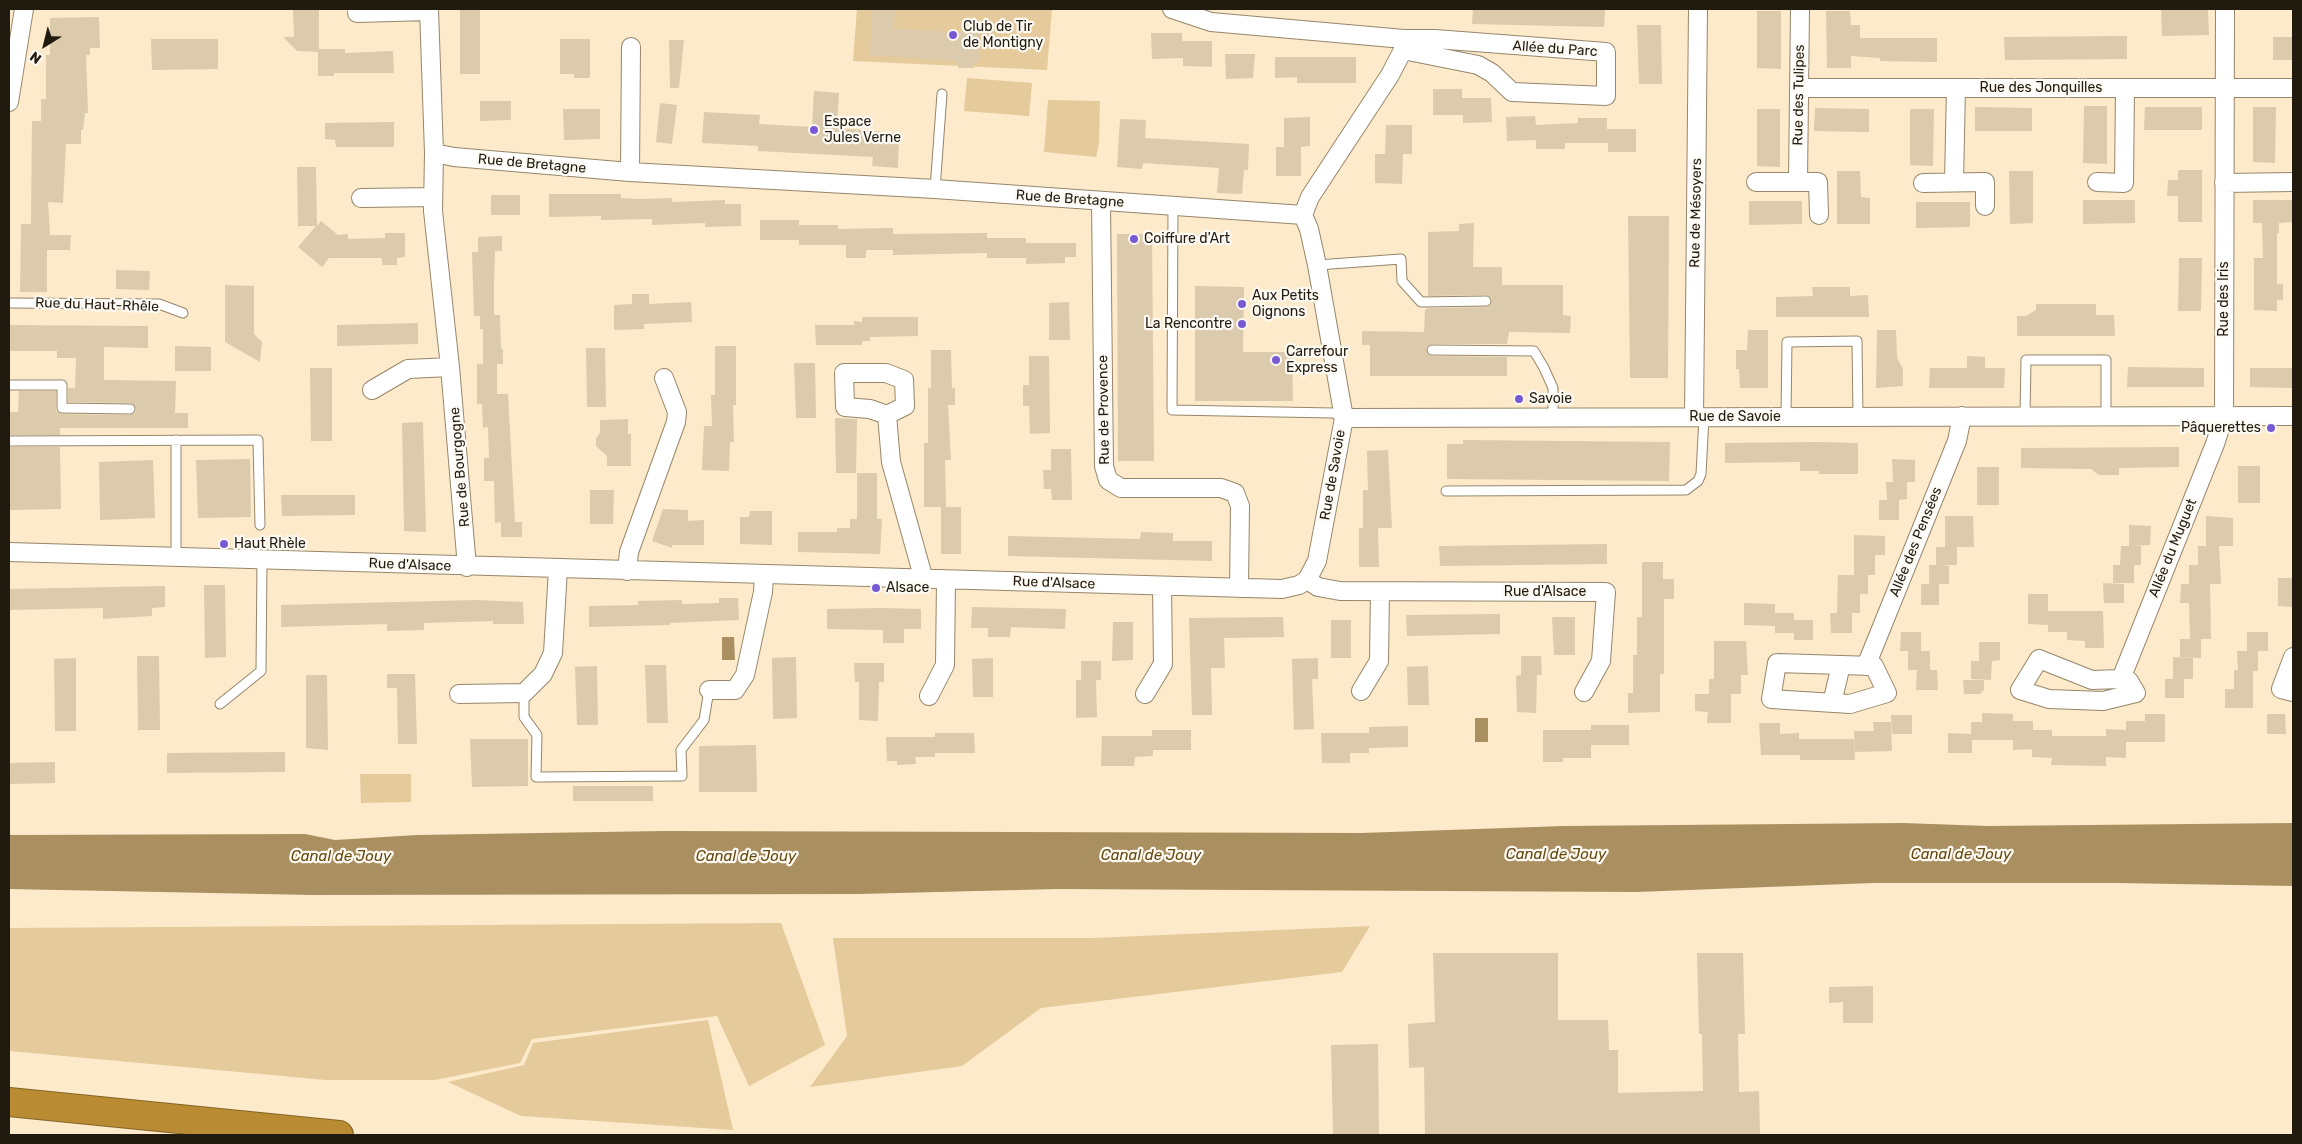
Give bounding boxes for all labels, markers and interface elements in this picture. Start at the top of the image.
place label: Club de Tir de Montigny [963,19,1043,52]
north arrow [20,20,70,70]
marker: Club de Tir de Montigny [947,29,959,41]
street label: Allée du Parc [1512,38,1598,60]
street label: Rue des Tulipes [1790,44,1808,146]
text: N [27,48,45,67]
street label: Rue des Jonquilles [1980,80,2102,96]
place label: Espace Jules Verne [824,114,901,146]
marker: Espace Jules Verne [808,124,820,136]
street label: Rue de Bretagne [477,151,587,177]
street label: Rue de Mésoyers [1687,158,1705,268]
street label: Rue de Bretagne [1015,187,1125,211]
place label: Coiffure d'Art [1144,231,1230,247]
marker: Coiffure d'Art [1128,233,1140,245]
street label: Rue des Iris [2216,261,2232,337]
place label: Aux Petits Oignons [1252,288,1319,321]
street label: Rue du Haut-Rhêle [35,294,159,316]
marker: Aux Petits Oignons [1236,298,1248,310]
place label: La Rencontre [1145,316,1232,332]
marker: La Rencontre [1236,318,1248,330]
place label: Carrefour Express [1286,344,1348,377]
marker: Carrefour Express [1270,354,1282,366]
street label: Rue de Provence [1095,355,1113,465]
place label: Savoie [1529,391,1572,407]
marker: Savoie [1513,393,1525,405]
street label: Rue de Bourgogne [446,406,474,528]
street label: Rue de Savoie [1689,409,1781,425]
place label: Pâquerettes [2181,420,2261,436]
marker: Pâquerettes [2265,422,2277,434]
street label: Rue de Savoie [1317,428,1349,522]
street label: Allée des Pensées [1886,485,1946,599]
street label: Allée du Muguet [2146,496,2200,600]
place label: Haut Rhèle [234,536,306,552]
marker: Haut Rhèle [218,538,230,550]
street label: Rue d'Alsace [368,555,452,575]
street label: Rue d'Alsace [1012,573,1096,593]
place label: Alsace [886,580,929,596]
marker: Alsace [870,582,882,594]
street label: Rue d'Alsace [1504,584,1586,600]
water label: Canal de Jouy [1506,846,1606,864]
water label: Canal de Jouy [1911,846,2011,864]
water label: Canal de Jouy [1101,847,1201,865]
water label: Canal de Jouy [291,848,391,866]
water label: Canal de Jouy [696,848,796,866]

